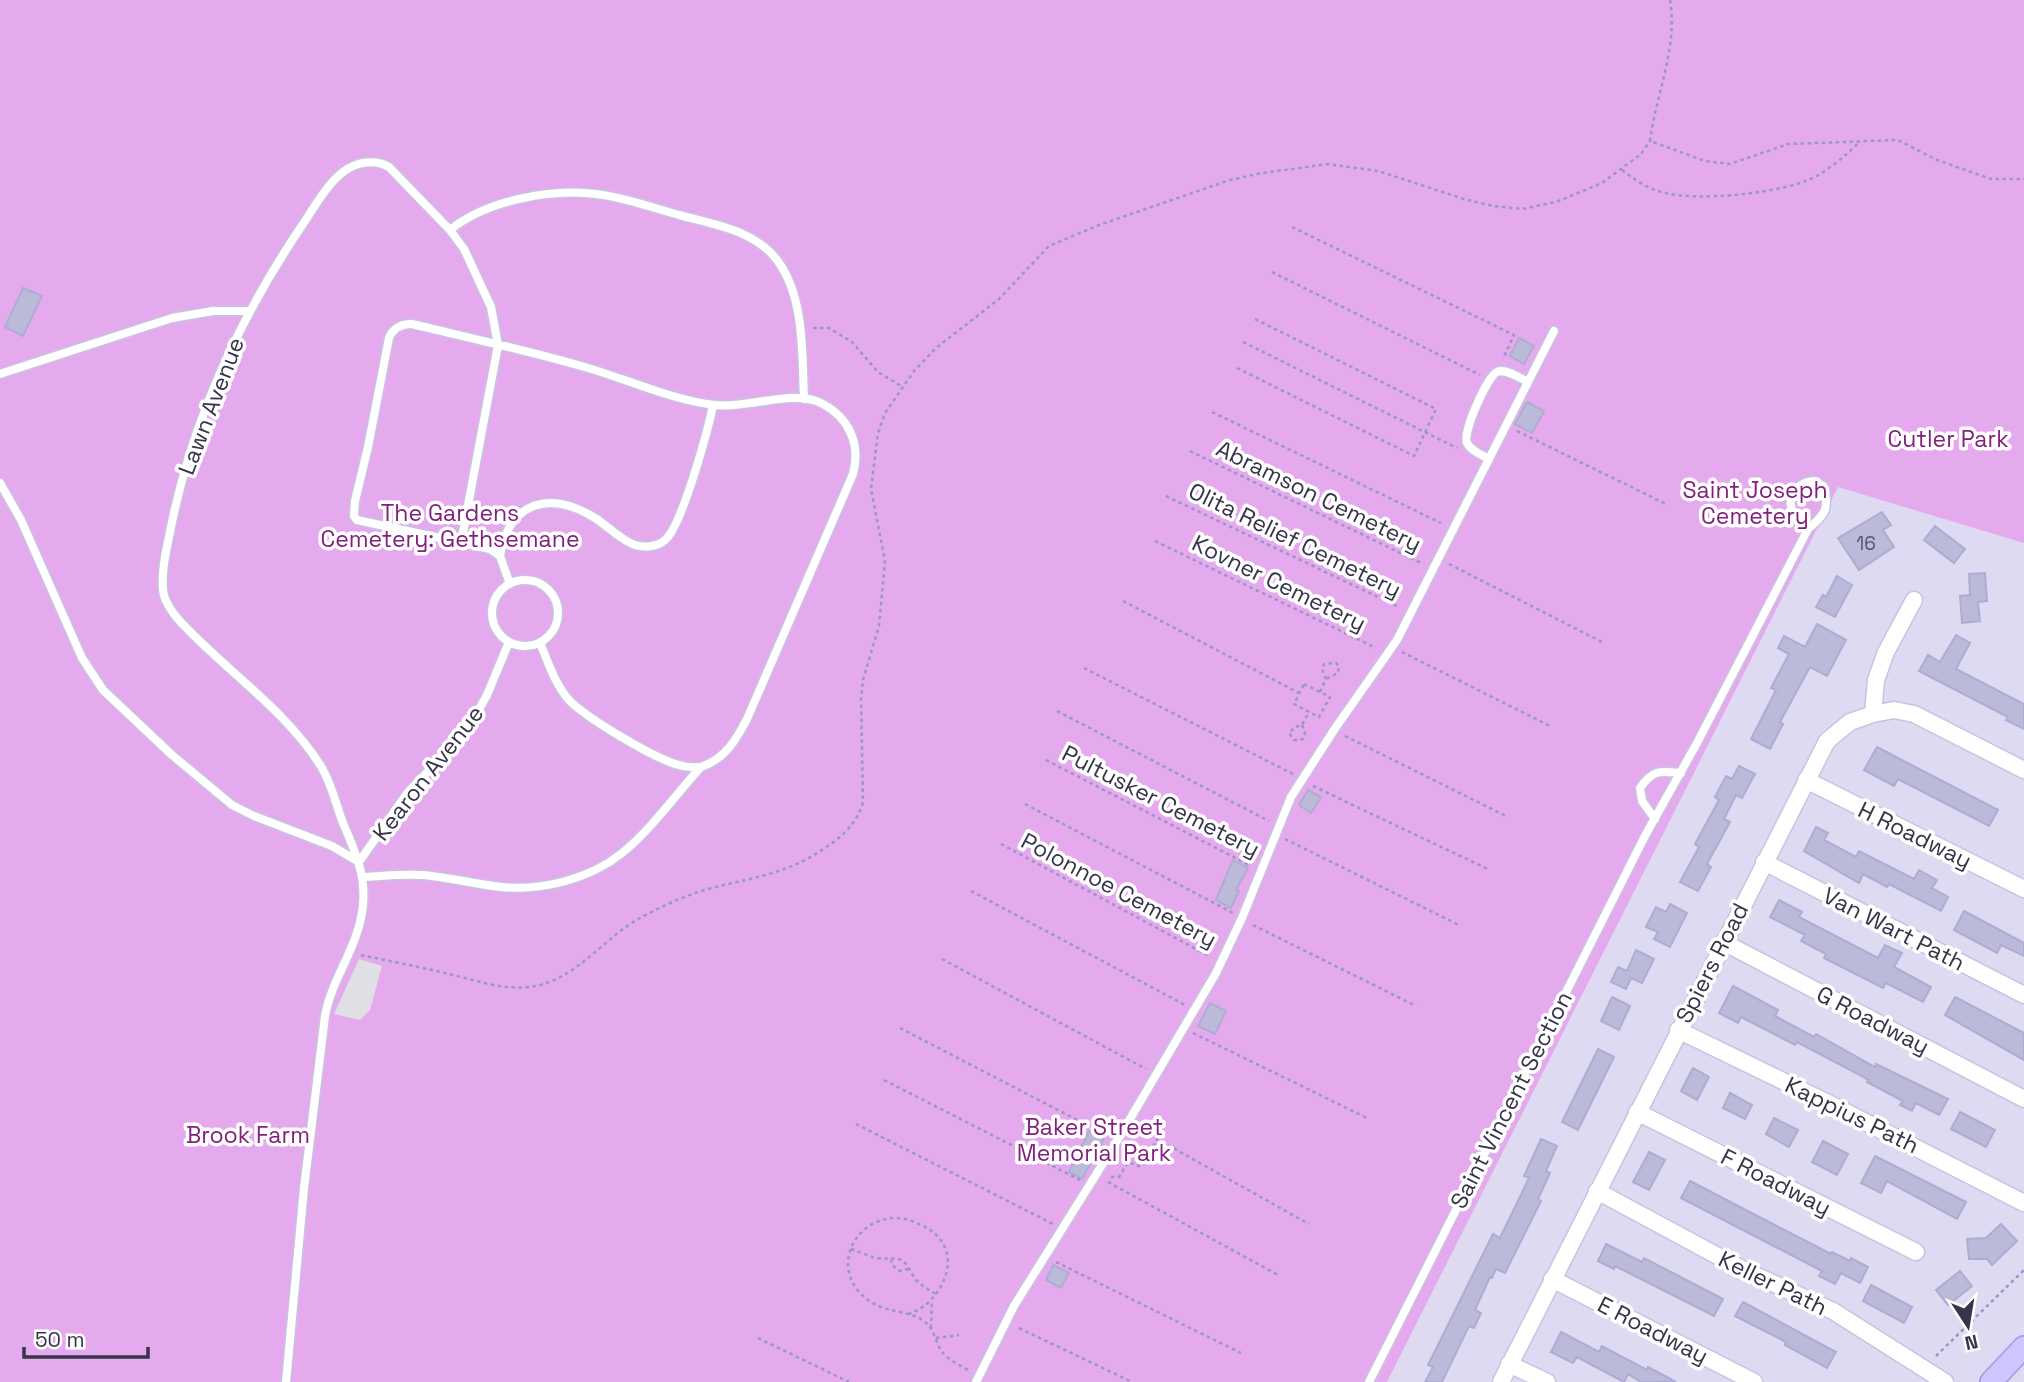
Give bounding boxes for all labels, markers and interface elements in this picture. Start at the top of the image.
street label: Lawn Avenue [171,333,251,479]
park label: Cutler Park [1887,424,2009,454]
street label: Abramson Cemetery [1211,433,1427,559]
street label: Olita Relief Cemetery [1184,475,1406,605]
park label: Saint Joseph Cemetery [1682,475,1828,531]
park label: The Gardens Cemetery: Gethsemane [320,498,580,554]
street label: Kovner Cemetery [1187,528,1371,638]
house number: 16 [1856,531,1876,556]
street label: Kearon Avenue [366,699,490,847]
street label: Pultusker Cemetery [1057,738,1265,864]
street label: H Roadway [1853,795,1977,875]
street label: Polonnoe Cemetery [1016,826,1222,954]
street label: Van Wart Path [1818,880,1970,978]
street label: Spiers Road [1669,898,1755,1028]
street label: G Roadway [1811,979,1935,1061]
street label: Saint Vincent Section [1443,986,1579,1214]
street label: Kappius Path [1780,1070,1924,1160]
park label: Baker Street Memorial Park [1017,1112,1171,1168]
park label: Brook Farm [186,1120,310,1150]
street label: F Roadway [1716,1141,1836,1223]
street label: Keller Path [1714,1244,1832,1322]
street label: E Roadway [1592,1289,1714,1371]
north arrow [1933,1291,2003,1361]
scale bar [24,1316,149,1360]
text: 50 m [35,1326,85,1353]
text: N [1963,1329,1980,1356]

